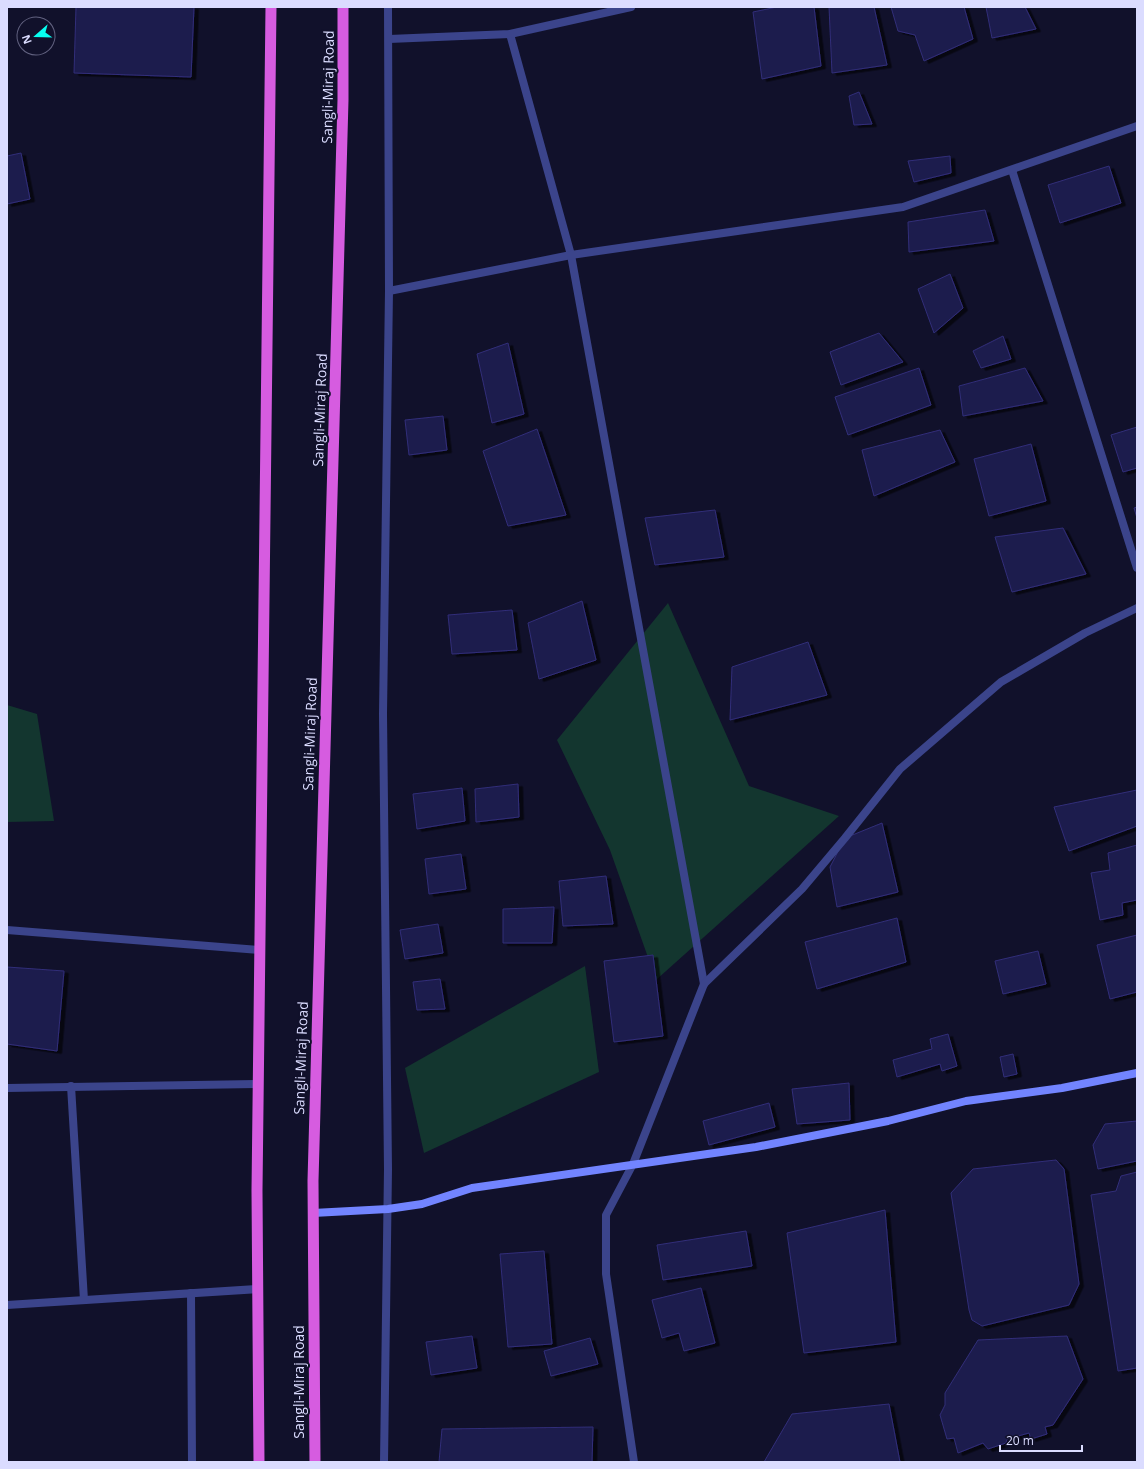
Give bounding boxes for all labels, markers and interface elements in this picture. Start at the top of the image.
north arrow [16,16,56,56]
street label: Sangli-Miraj Road [317,30,338,144]
text: N [18,33,35,46]
street label: Sangli-Miraj Road [308,353,331,467]
street label: Sangli-Miraj Road [298,677,321,791]
street label: Sangli-Miraj Road [289,1001,312,1115]
street label: Sangli-Miraj Road [289,1325,308,1439]
scale bar [1000,1427,1082,1453]
text: 20 m [1006,1432,1034,1449]

